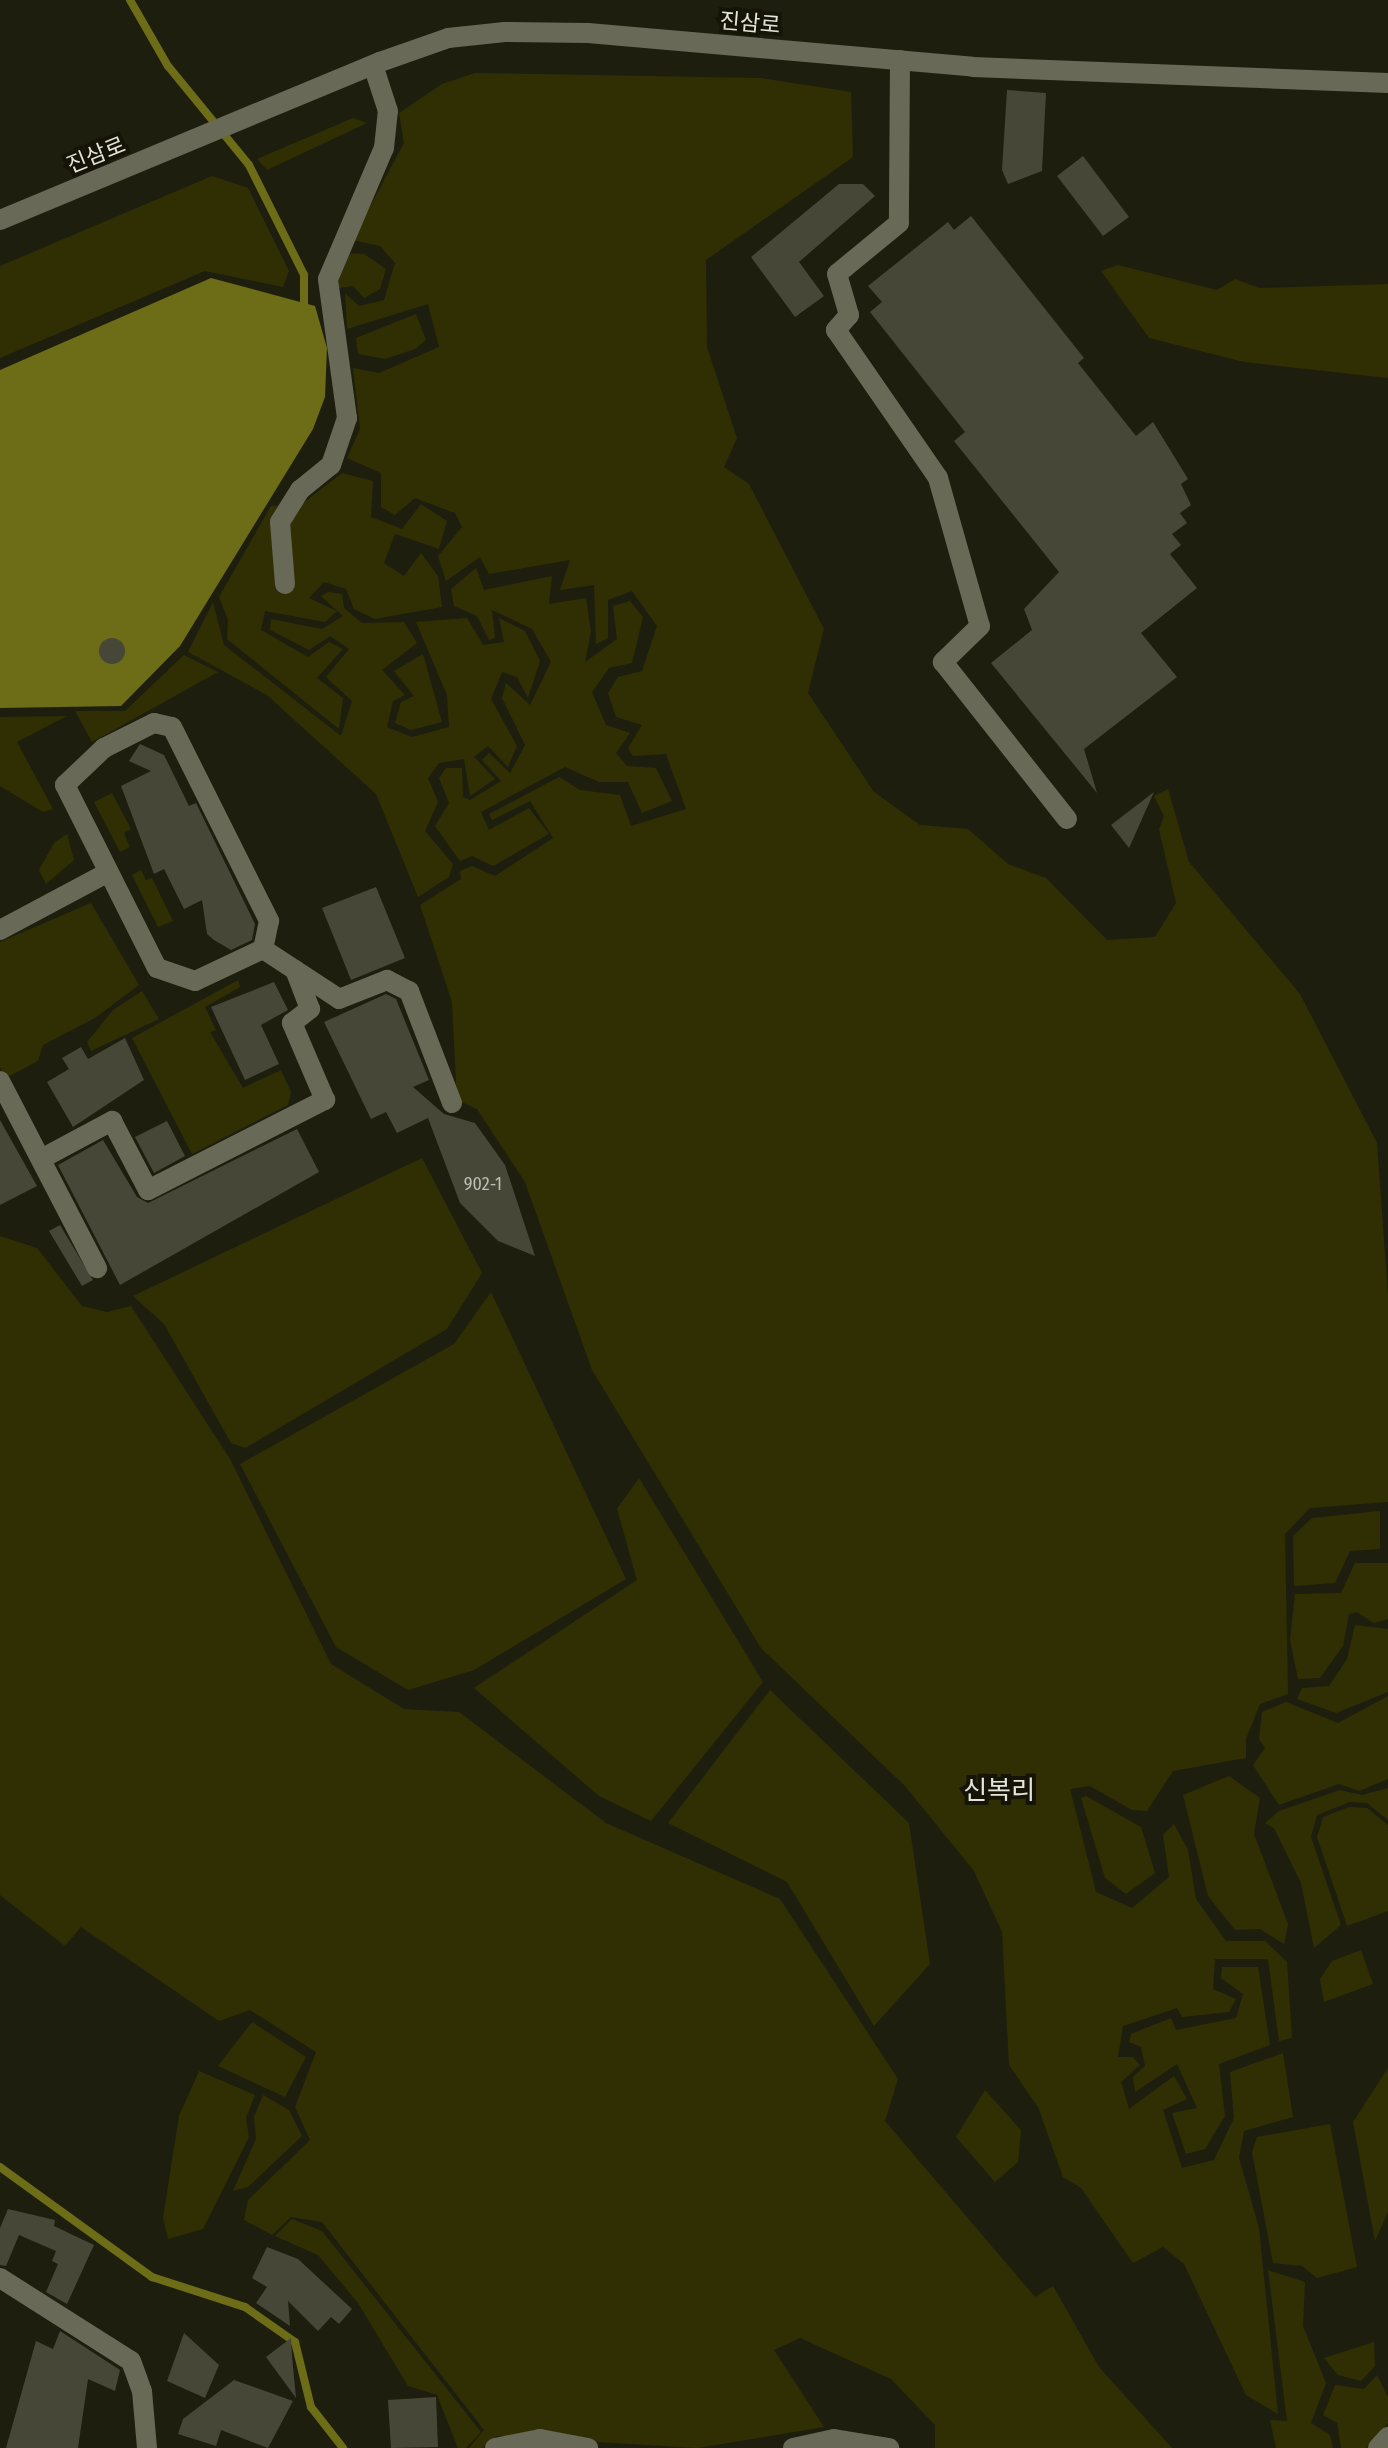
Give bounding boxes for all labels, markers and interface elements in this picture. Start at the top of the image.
street label: 진삼로 [719,7,781,39]
street label: 진삼로 [63,131,129,179]
house number: 902-1 [464,1173,502,1195]
district label: 신복리 [963,1775,1035,1807]

